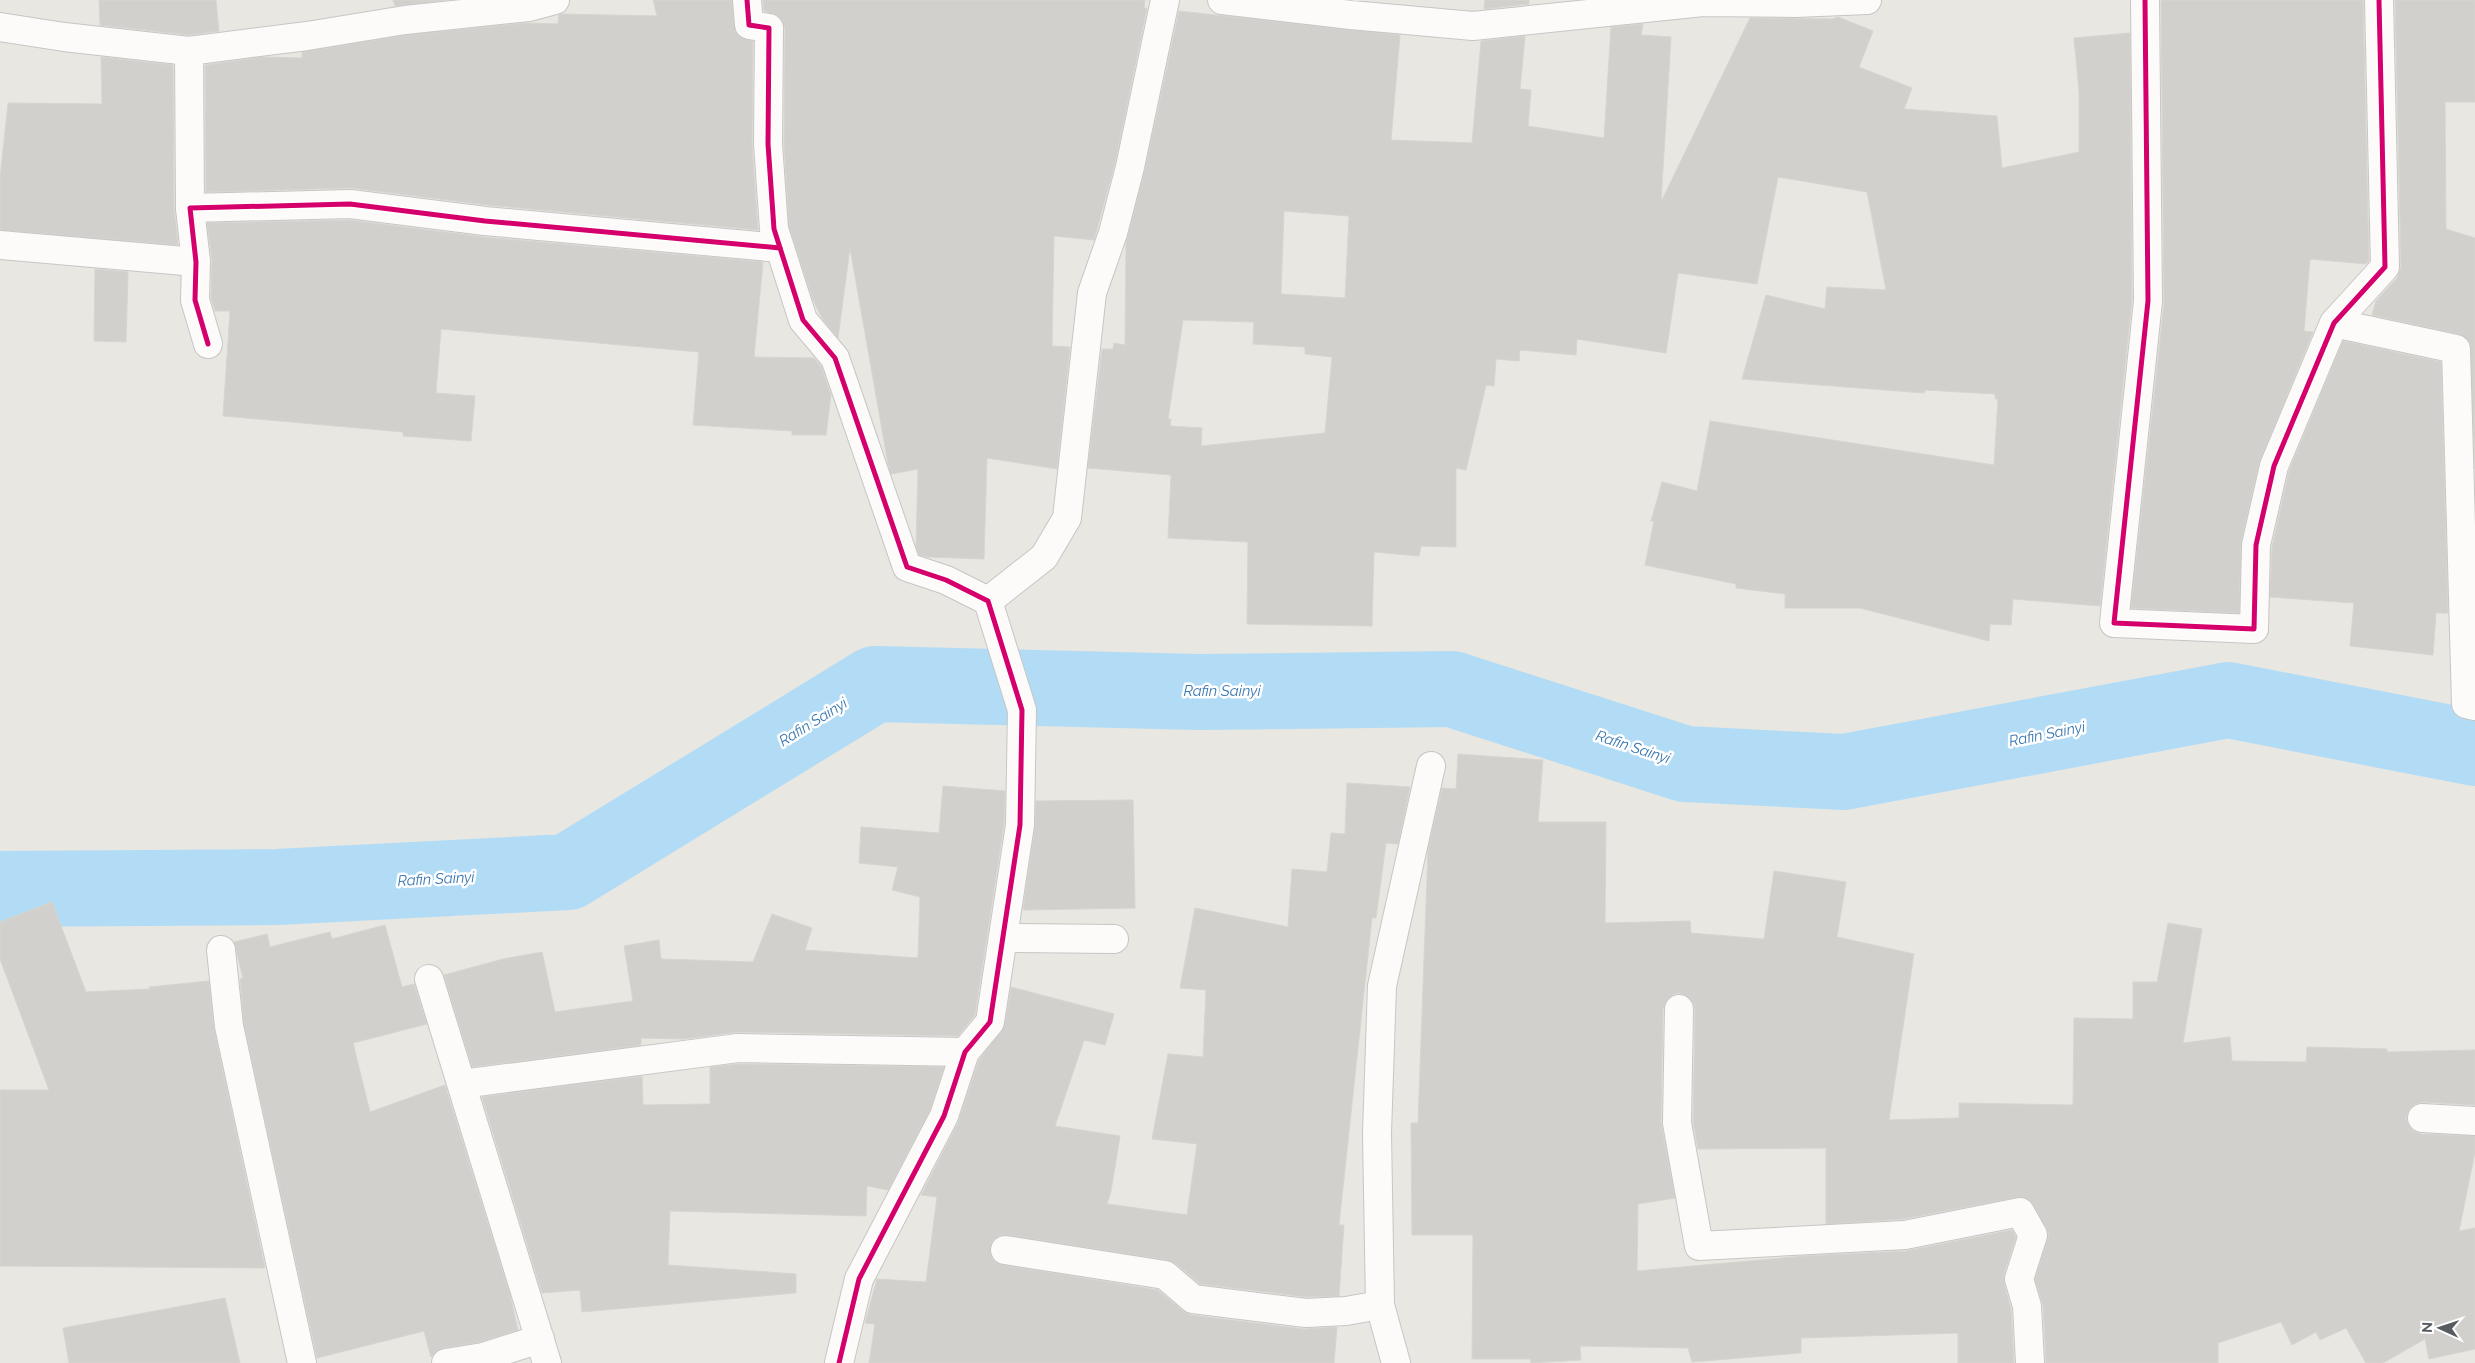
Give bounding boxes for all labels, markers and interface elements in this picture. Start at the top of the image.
water label: Rafin Sainyi [1183,682,1261,700]
water label: Rafin Sainyi [776,693,851,750]
water label: Rafin Sainyi [2007,718,2087,750]
water label: Rafin Sainyi [1594,727,1673,768]
water label: Rafin Sainyi [397,868,476,890]
north arrow [2415,1303,2465,1353]
text: N [2419,1322,2435,1333]

